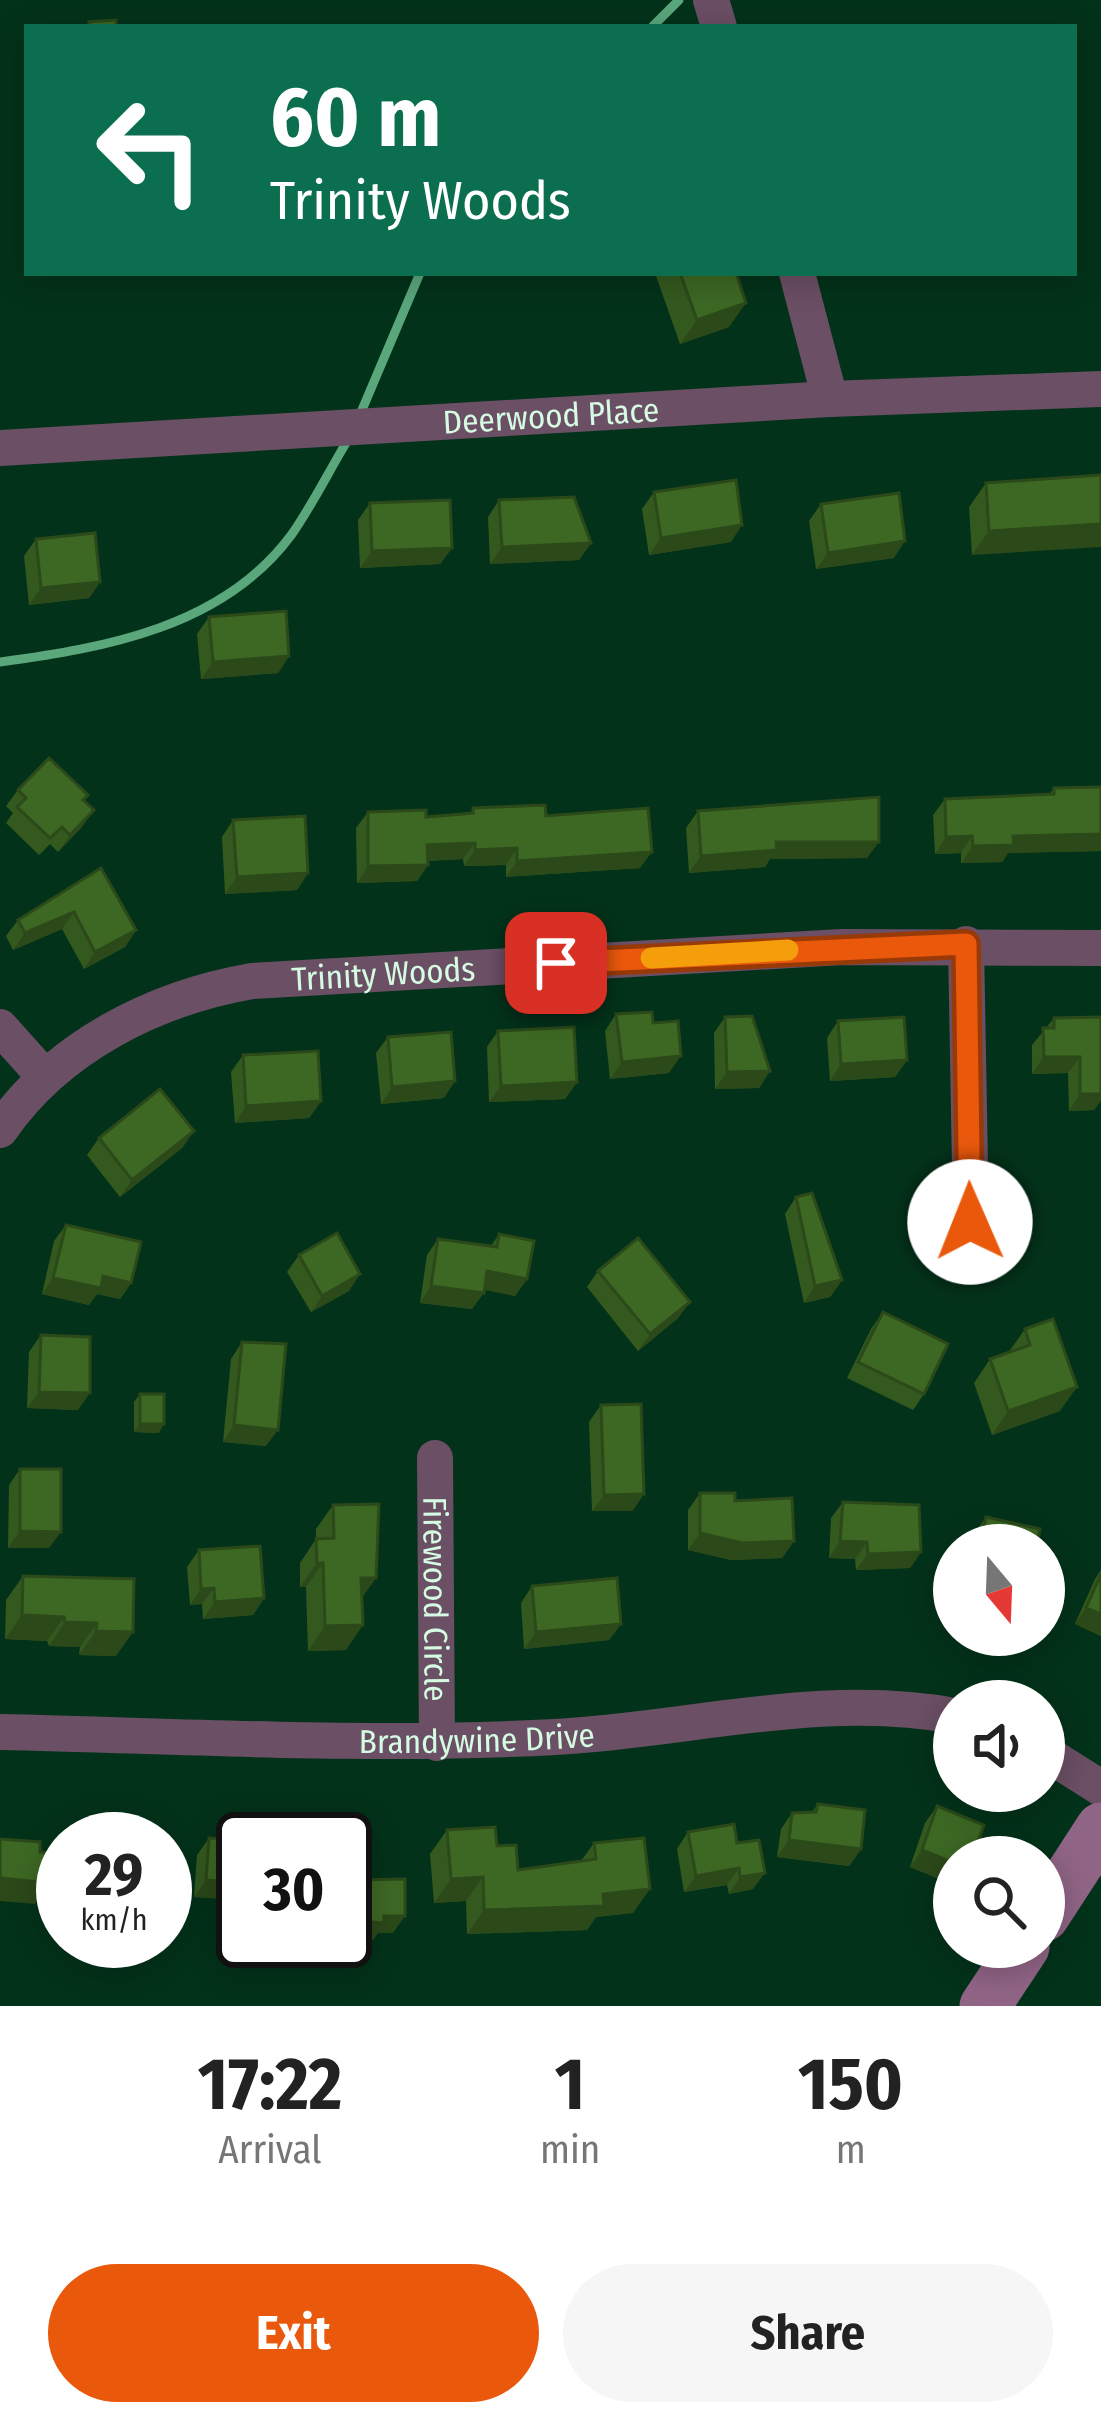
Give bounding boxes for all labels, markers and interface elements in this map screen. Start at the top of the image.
text: 60 m [270,67,441,168]
icon: left [72,72,228,228]
text: Trinity Woods [270,169,571,233]
street label: Deerwood Place [442,390,660,443]
pin [505,912,607,1014]
icon: arrive [523,930,589,996]
street label: Trinity Woods [290,949,476,1000]
position arrow [907,1159,1033,1285]
street label: Firewood Circle [414,1496,456,1702]
north arrow [933,1524,1065,1656]
map controls [933,1524,1065,1968]
button: sound [933,1680,1065,1812]
street label: Brandywine Drive [359,1715,596,1762]
speed limit sign: 30 [216,1812,372,1968]
button: search [933,1836,1065,1968]
text: 29 [85,1839,143,1911]
text: km/h [81,1902,147,1938]
text: 17:22 [198,2042,342,2128]
text: 1 [555,2042,585,2128]
text: 150 [798,2042,903,2128]
text: Arrival [218,2127,322,2173]
text: min [540,2127,600,2173]
text: m [836,2127,866,2173]
button: Exit [48,2264,539,2402]
button: Share [563,2264,1053,2402]

